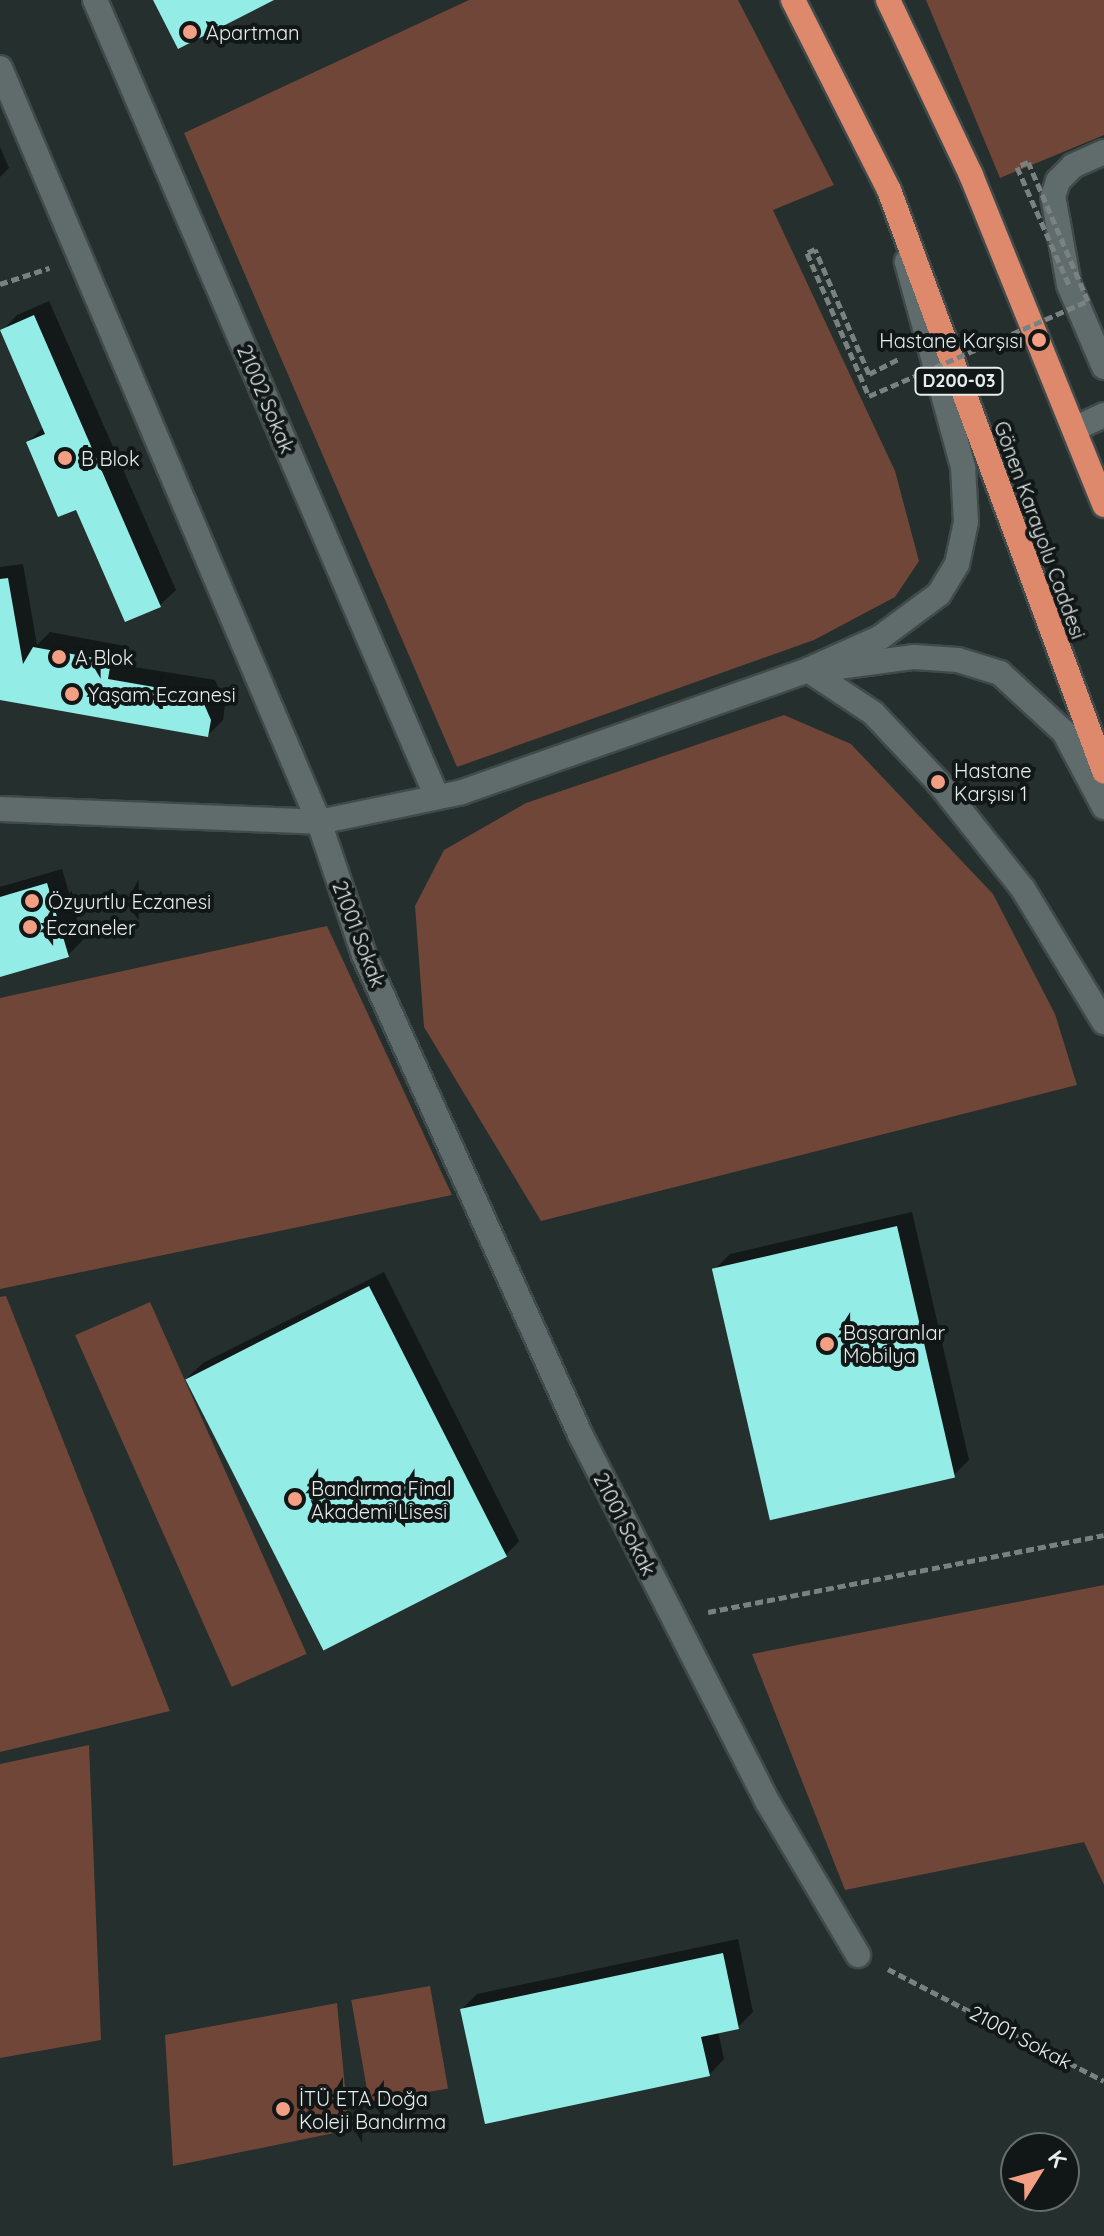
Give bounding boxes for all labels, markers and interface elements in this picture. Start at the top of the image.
place label: Apartman [206,20,300,44]
marker: Apartman [181,23,199,41]
place label: Hastane Karşısı [879,328,1023,352]
marker: Hastane Karşısı [1030,331,1048,349]
street label: 21002 Sokak [232,341,300,457]
road number: D200-03 [913,367,1005,395]
street label: Gönen Karayolu Caddesi [989,418,1091,642]
place label: B Blok [81,446,140,470]
marker: B Blok [56,449,74,467]
place label: A Blok [75,645,134,669]
marker: A Blok [50,648,68,666]
place label: Yaşam Eczanesi [88,682,236,706]
marker: Yaşam Eczanesi [63,685,81,703]
place label: Hastane Karşısı 1 [954,758,1032,805]
marker: Hastane Karşısı 1 [929,773,947,791]
street label: 21001 Sokak [328,877,390,991]
place label: Özyurtlu Eczanesi [48,889,211,913]
marker: Özyurtlu Eczanesi [23,892,41,910]
place label: Eczaneler [46,915,136,939]
marker: Eczaneler [21,918,39,936]
place label: Başaranlar Mobilya [843,1320,945,1367]
marker: Başaranlar Mobilya [818,1335,836,1353]
street label: 21001 Sokak [589,1469,661,1579]
place label: Bandırma Final Akademi Lisesi [311,1476,451,1523]
marker: Bandırma Final Akademi Lisesi [286,1490,304,1508]
street label: 21001 Sokak [966,2000,1076,2074]
place label: İTÜ ETA Doğa Koleji Bandırma [299,2086,446,2133]
marker: İTÜ ETA Doğa Koleji Bandırma [274,2100,292,2118]
north arrow [1000,2132,1080,2212]
text: K [1042,2145,1073,2173]

